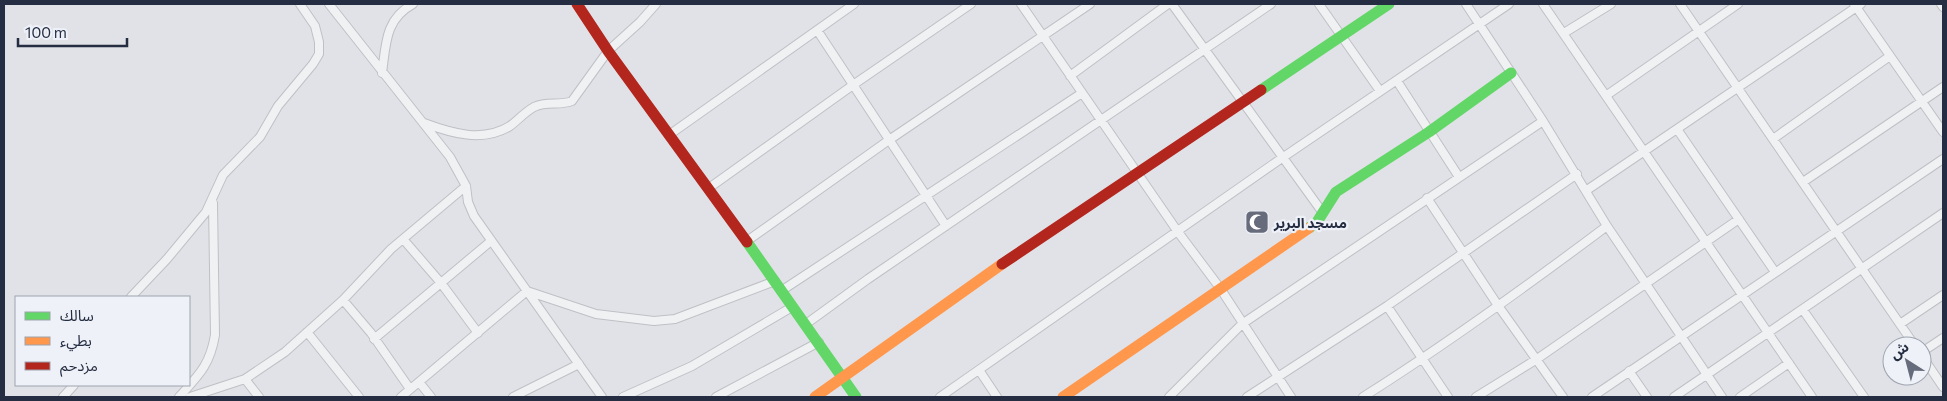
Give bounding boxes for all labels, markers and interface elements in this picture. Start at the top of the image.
scale bar [18,15,126,47]
text: 100 m [25,23,67,41]
mosque icon: مسجد البرير [1244,209,1270,235]
place label: مسجد البرير [1273,214,1347,232]
legend [15,296,190,386]
text: سالك [60,306,94,324]
text: بطيء [60,331,92,352]
north arrow [1882,336,1932,386]
text: ش [1886,338,1912,363]
text: مزدحم [60,356,98,377]

